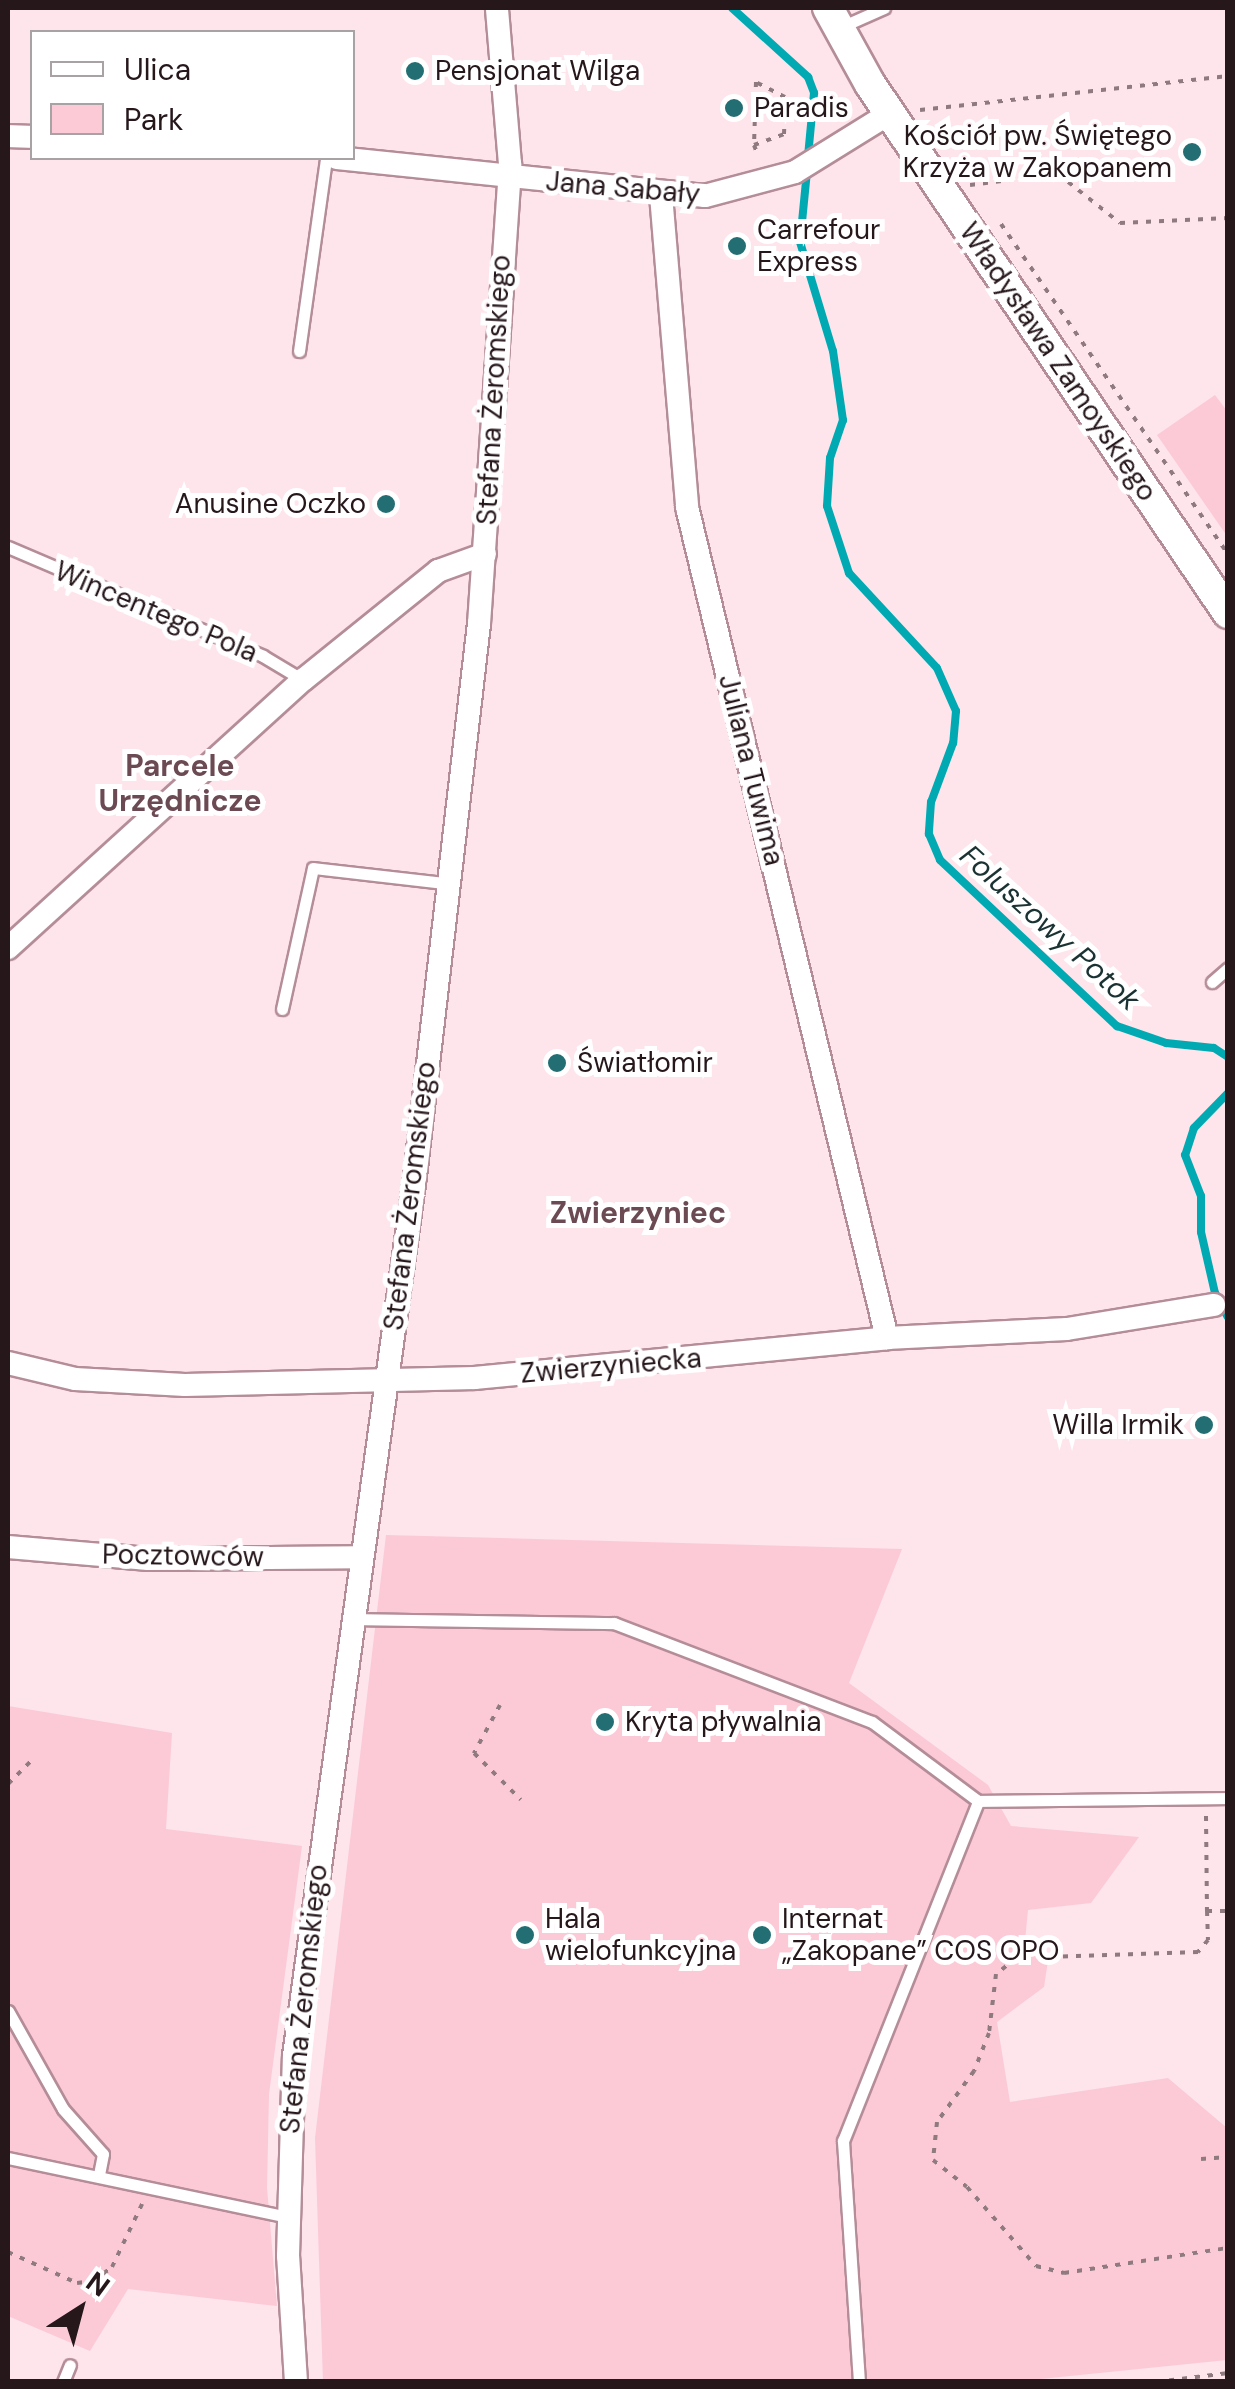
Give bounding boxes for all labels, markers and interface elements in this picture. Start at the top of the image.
legend [30,30,355,160]
text: Ulica [124,50,191,89]
place label: Pensjonat Wilga [435,54,640,88]
marker: Pensjonat Wilga [404,60,426,82]
place label: Paradis [754,91,849,125]
marker: Paradis [723,97,745,119]
text: Park [124,100,183,139]
place label: Kościół pw. Świętego Krzyża w Zakopanem [903,119,1172,185]
marker: Kościół pw. Świętego Krzyża w Zakopanem [1181,141,1203,163]
street label: Jana Sabały [544,165,702,211]
place label: Carrefour Express [757,213,880,279]
street label: Władysława Zamoyskiego [952,216,1164,508]
marker: Carrefour Express [726,235,748,257]
street label: Stefana Żeromskiego [470,254,518,526]
place label: Anusine Oczko [175,487,366,521]
marker: Anusine Oczko [375,493,397,515]
street label: Wincentego Pola [50,554,262,670]
street label: Juliana Tuwima [711,671,791,869]
district label: Parcele Urzędnicze [99,748,261,818]
water label: Foluszowy Potok [953,838,1147,1018]
place label: Światłomir [577,1046,713,1080]
marker: Światłomir [546,1052,568,1074]
street label: Stefana Żeromskiego [377,1060,443,1332]
district label: Zwierzyniec [550,1195,726,1231]
street label: Zwierzyniecka [519,1341,703,1391]
place label: Willa Irmik [1052,1408,1184,1442]
marker: Willa Irmik [1193,1414,1215,1436]
street label: Pocztowców [102,1538,264,1574]
place label: Kryta pływalnia [625,1705,821,1739]
marker: Kryta pływalnia [594,1711,616,1733]
street label: Stefana Żeromskiego [273,1863,335,2135]
place label: Hala wielofunkcyjna [545,1902,736,1968]
place label: Internat „Zakopane” COS OPO [782,1902,1059,1968]
marker: Hala wielofunkcyjna [514,1924,536,1946]
marker: Internat „Zakopane” COS OPO [751,1924,773,1946]
north arrow [30,2259,130,2359]
text: N [79,2263,117,2305]

